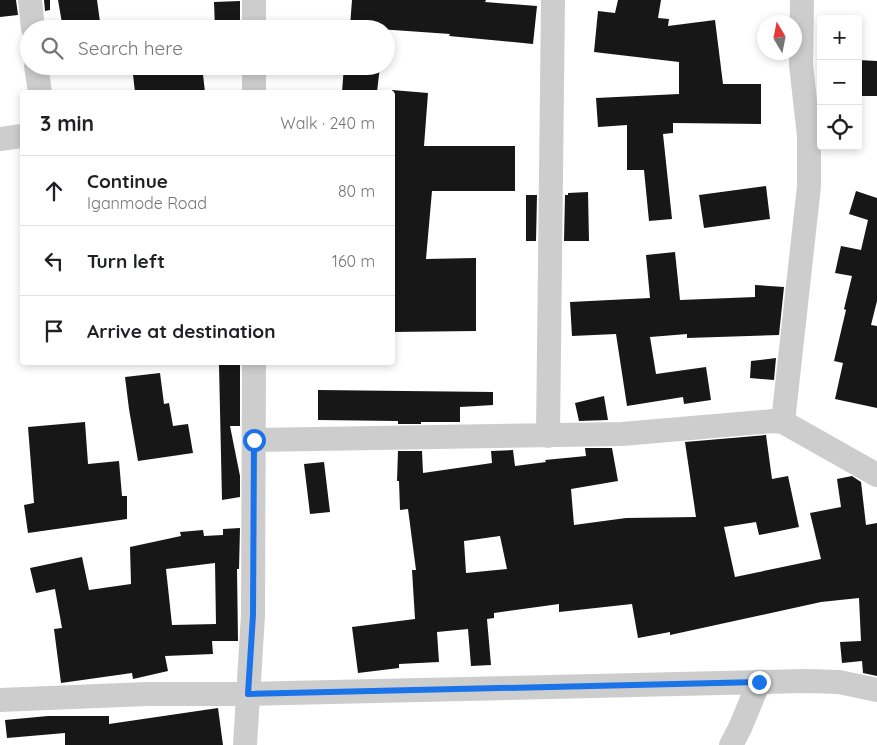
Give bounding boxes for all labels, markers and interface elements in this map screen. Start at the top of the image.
north arrow [757,15,802,60]
map controls [817,15,862,150]
button: + [817,15,862,60]
search box [20,20,395,75]
icon: search [38,34,66,62]
text: Search here [78,36,183,60]
button: − [817,60,862,105]
button: locate [817,105,862,150]
text: 3 min [40,110,94,136]
text: Walk · 240 m [280,113,375,133]
text: Continue [87,169,168,193]
icon: ahead [40,177,68,205]
text: 80 m [338,181,375,201]
text: Iganmode Road [87,193,207,213]
icon: left [40,247,68,275]
text: Turn left [87,249,165,273]
text: 160 m [332,251,375,271]
icon: arrive [40,317,68,345]
text: Arrive at destination [87,319,276,343]
route start [243,429,266,452]
route end [748,671,771,694]

